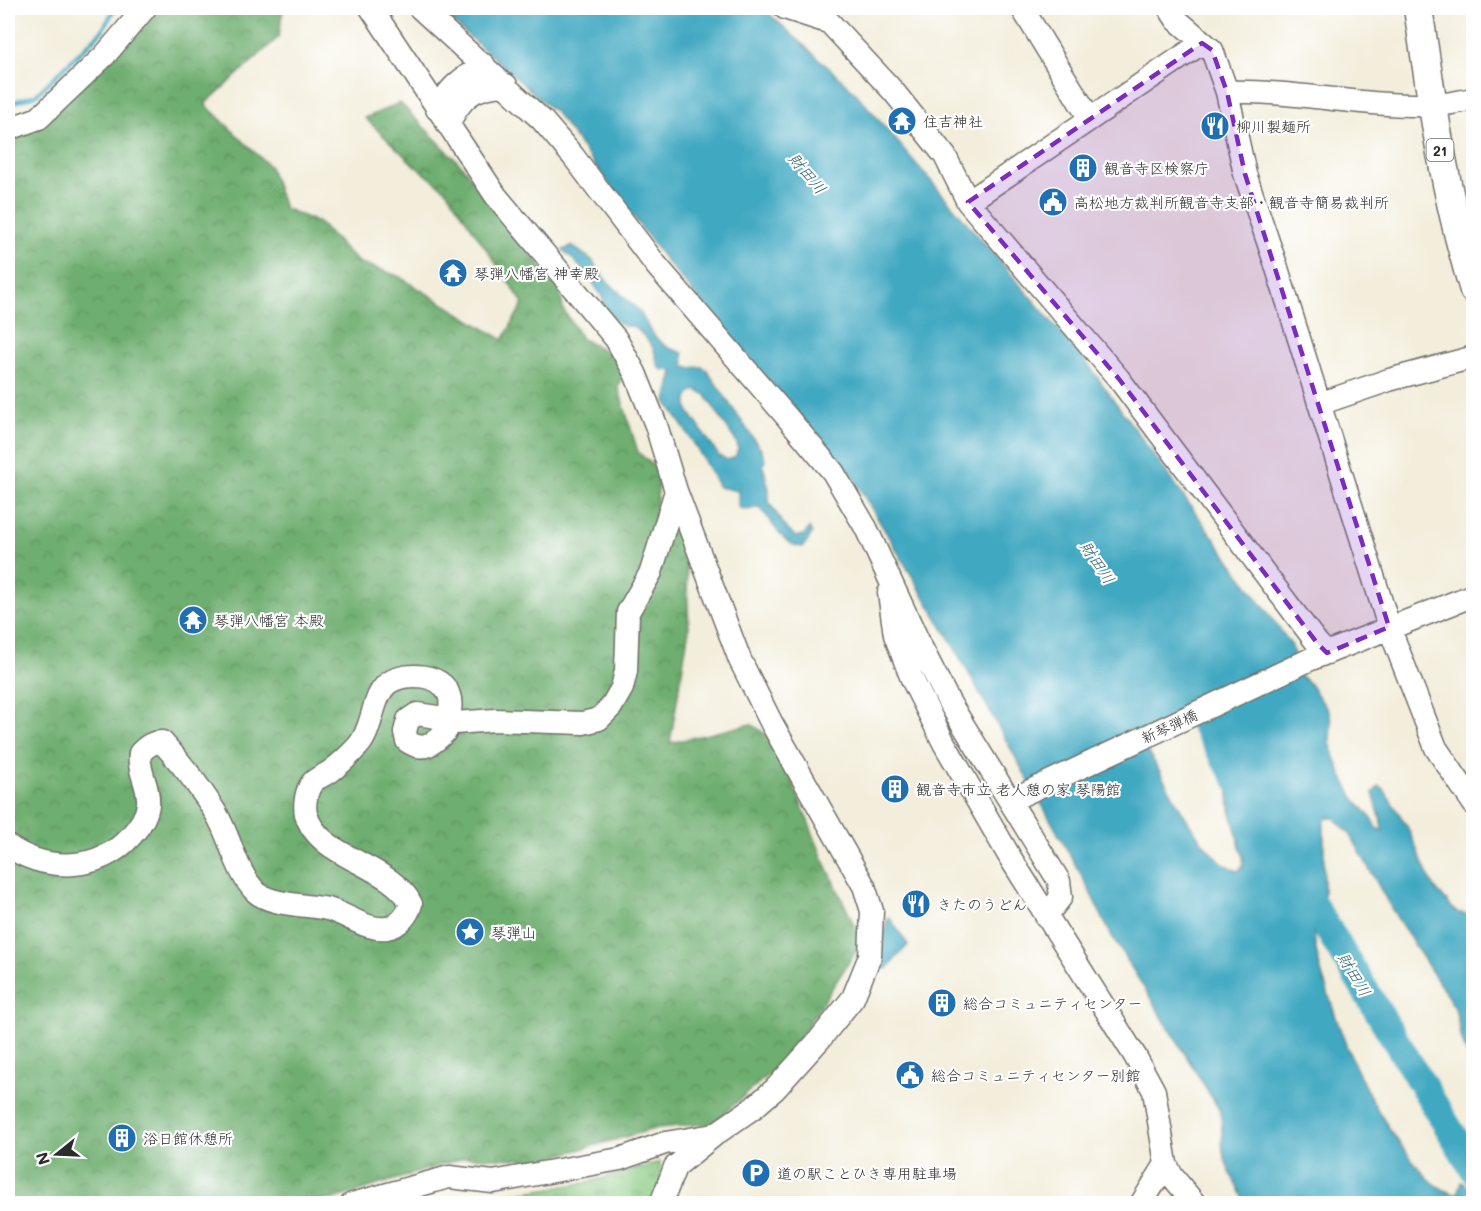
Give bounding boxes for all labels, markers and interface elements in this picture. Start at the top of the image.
temple icon: 住吉神社 [886,105,918,137]
restaurant icon: 柳川製麺所 [1199,110,1231,142]
place label: 住吉神社 [923,111,983,131]
place label: 柳川製麺所 [1236,116,1311,136]
road number: 21 [1426,139,1454,161]
water label: 財田川 [785,148,831,198]
building icon: 観音寺区検察庁 [1067,152,1099,184]
place label: 観音寺区検察庁 [1104,158,1209,178]
public building icon: 高松地方裁判所観音寺支部・観音寺簡易裁判所 [1037,186,1069,218]
place label: 高松地方裁判所観音寺支部・観音寺簡易裁判所 [1074,192,1389,212]
temple icon: 琴弾八幡宮 神幸殿 [437,257,469,289]
place label: 琴弾八幡宮 神幸殿 [474,263,599,283]
water label: 財田川 [1076,536,1120,588]
temple icon: 琴弾八幡宮 本殿 [177,604,209,636]
place label: 琴弾八幡宮 本殿 [214,610,324,630]
street label: 新琴弾橋 [1138,704,1200,748]
building icon: 観音寺市立 老人憩の家 琴陽館 [879,773,911,805]
place label: 観音寺市立 老人憩の家 琴陽館 [916,779,1121,799]
restaurant icon: きたのうどん [900,888,932,920]
place label: きたのうどん [937,894,1027,914]
place icon: 琴弾山 [454,916,486,948]
place label: 琴弾山 [491,922,536,942]
water label: 財田川 [1334,948,1376,1000]
building icon: 総合コミュニティセンター [926,987,958,1019]
place label: 総合コミュニティセンター [963,993,1142,1013]
public building icon: 総合コミュニティセンター別館 [894,1059,926,1091]
place label: 総合コミュニティセンター別館 [931,1065,1140,1085]
building icon: 浴日館休憩所 [106,1122,138,1154]
north arrow [27,1124,87,1184]
place label: 浴日館休憩所 [143,1128,233,1148]
text: N [30,1150,54,1168]
parking icon: 道の駅ことひき専用駐車場 [740,1157,772,1189]
place label: 道の駅ことひき専用駐車場 [777,1163,957,1183]

